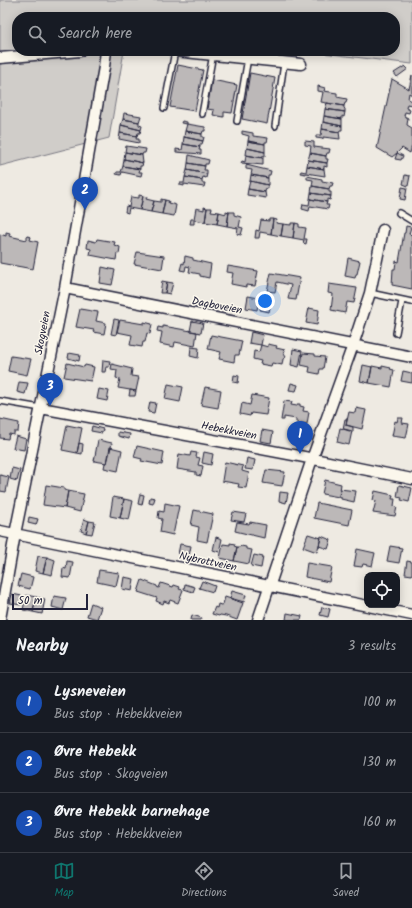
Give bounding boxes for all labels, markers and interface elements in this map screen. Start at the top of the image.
search box [12,12,400,56]
text: Search here [58,22,132,46]
icon: search [26,23,48,45]
pin: 2 [72,177,98,210]
your location [255,291,275,311]
street label: Dagboveien [190,292,244,320]
street label: Skogveien [30,309,56,356]
pin: 3 [37,373,63,406]
street label: Hebekkveien [200,417,259,445]
pin: 1 [287,421,313,454]
street label: Nybrottveien [177,547,239,577]
map controls [364,572,400,608]
button: locate [364,572,400,608]
scale bar [12,592,88,611]
text: 50 m [18,592,43,610]
text: Nearby [16,633,68,660]
text: 3 results [348,636,396,657]
text: Lysneveien [54,680,126,704]
text: 1 [27,692,31,713]
text: 100 m [363,692,396,713]
text: Bus stop · Hebekkveien [54,704,182,725]
text: Øvre Hebekk [54,740,136,764]
text: 2 [25,752,33,773]
text: 130 m [362,752,396,773]
text: Bus stop · Skogveien [54,764,168,785]
text: Øvre Hebekk barnehage [54,800,209,824]
text: 3 [25,812,33,833]
text: 160 m [363,812,396,833]
text: Bus stop · Hebekkveien [54,824,182,845]
tab: Map [53,860,75,902]
tab: Directions [181,860,227,902]
tab: Saved [333,860,359,902]

